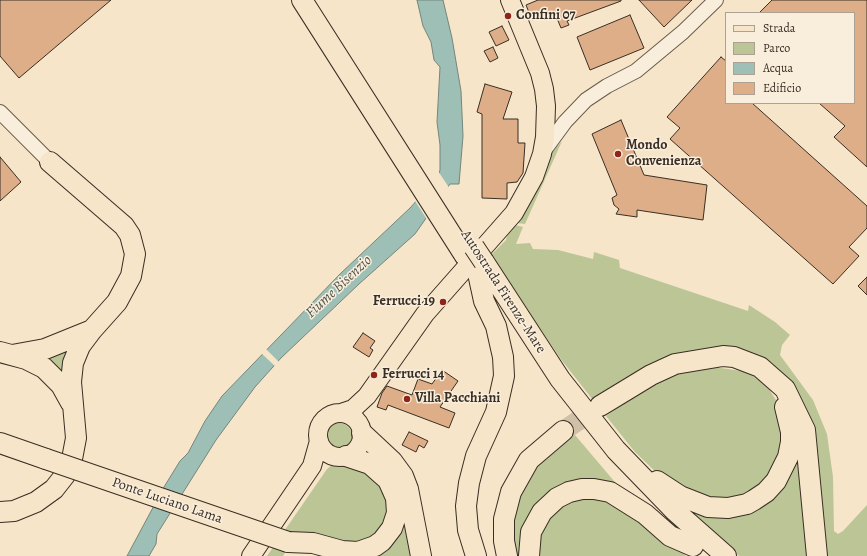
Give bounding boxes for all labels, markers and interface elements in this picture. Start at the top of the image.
place label: Confini 07 [516,8,576,24]
marker: Confini 07 [503,11,513,21]
legend [725,12,855,104]
text: Strada [763,20,795,36]
text: Parco [763,40,790,56]
text: Acqua [763,60,793,76]
text: Edificio [763,80,801,96]
place label: Mondo Convenienza [626,138,702,170]
marker: Mondo Convenienza [613,149,623,159]
street label: Autostrada Firenze-Mare [457,227,549,357]
water label: Fiume Bisenzio [302,252,376,322]
place label: Ferrucci 19 [373,294,435,310]
marker: Ferrucci 19 [438,297,448,307]
place label: Ferrucci 14 [382,367,444,383]
marker: Ferrucci 14 [369,370,379,380]
place label: Villa Pacchiani [415,391,500,407]
marker: Villa Pacchiani [402,394,412,404]
street label: Ponte Luciano Lama [110,474,224,528]

